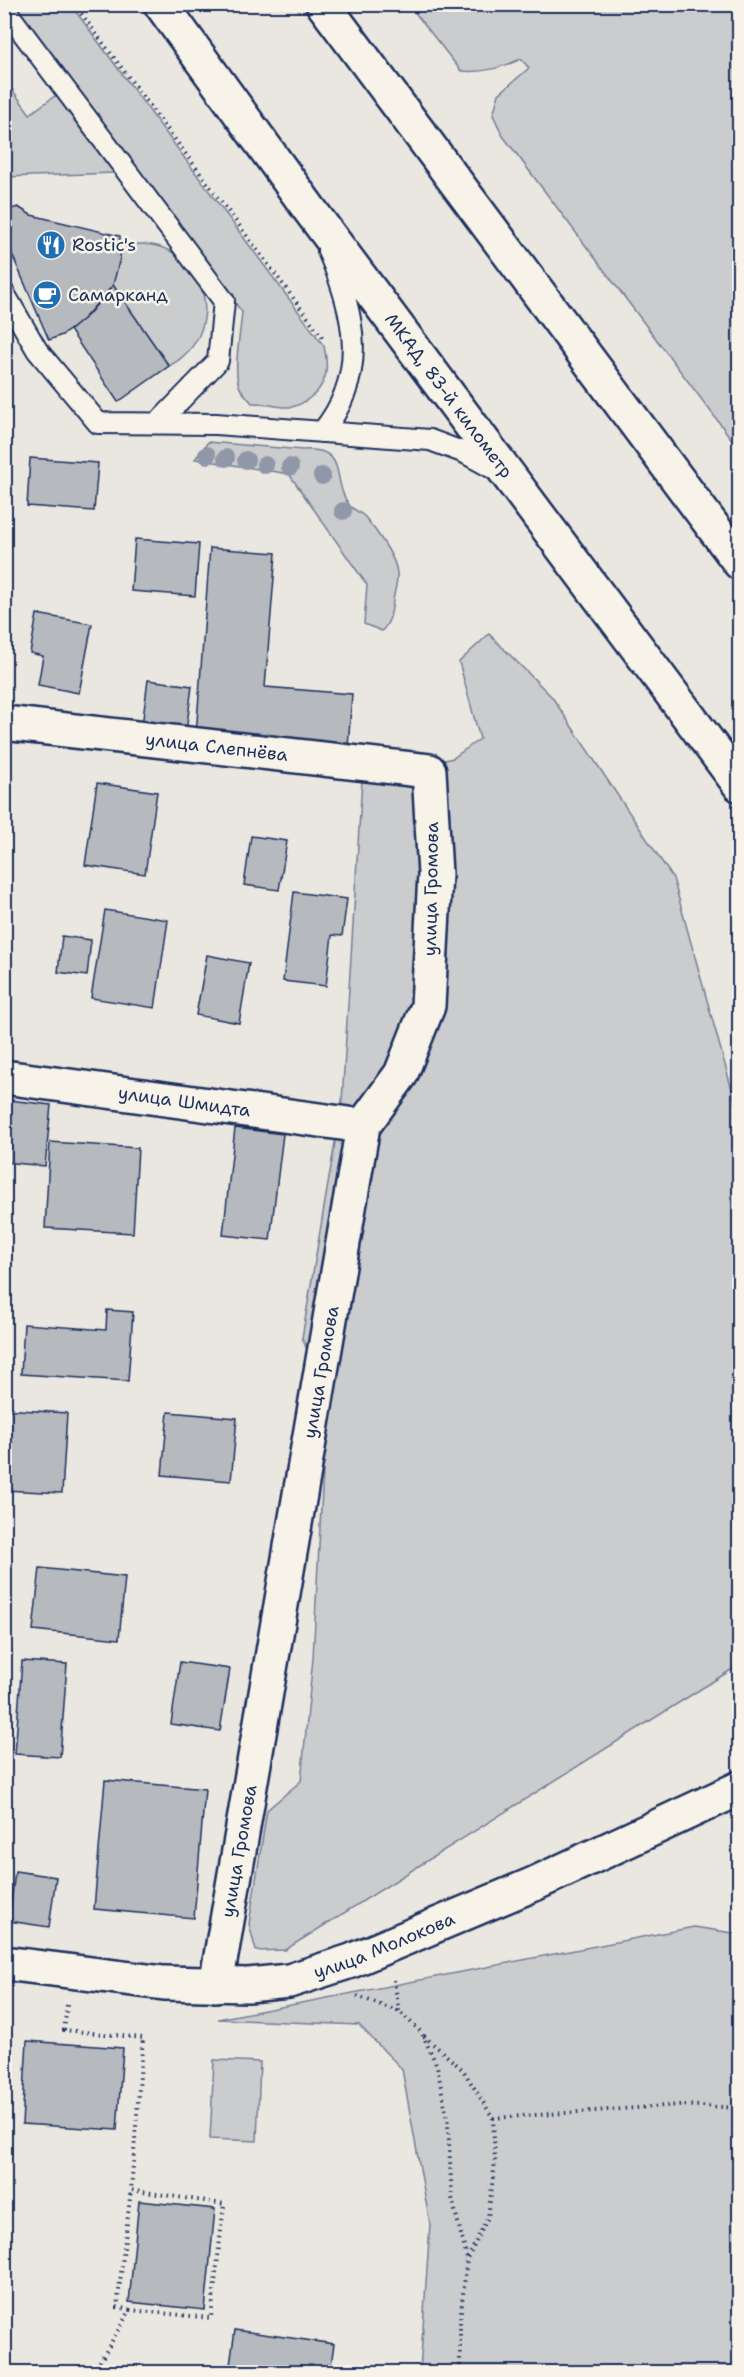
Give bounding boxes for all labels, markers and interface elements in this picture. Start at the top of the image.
restaurant icon: Rostic's [35,229,67,261]
place label: Rostic's [72,233,136,257]
cafe icon: Самарканд [31,279,63,311]
place label: Самарканд [68,283,168,307]
street label: МКАД, 83-й километр [379,308,518,483]
street label: улица Слепнёва [144,727,289,767]
street label: улица Громова [418,822,444,956]
street label: улица Шмидта [117,1081,252,1123]
street label: улица Громова [298,1304,344,1440]
street label: улица Громова [216,1783,262,1919]
street label: улица Молокова [310,1907,458,1984]

